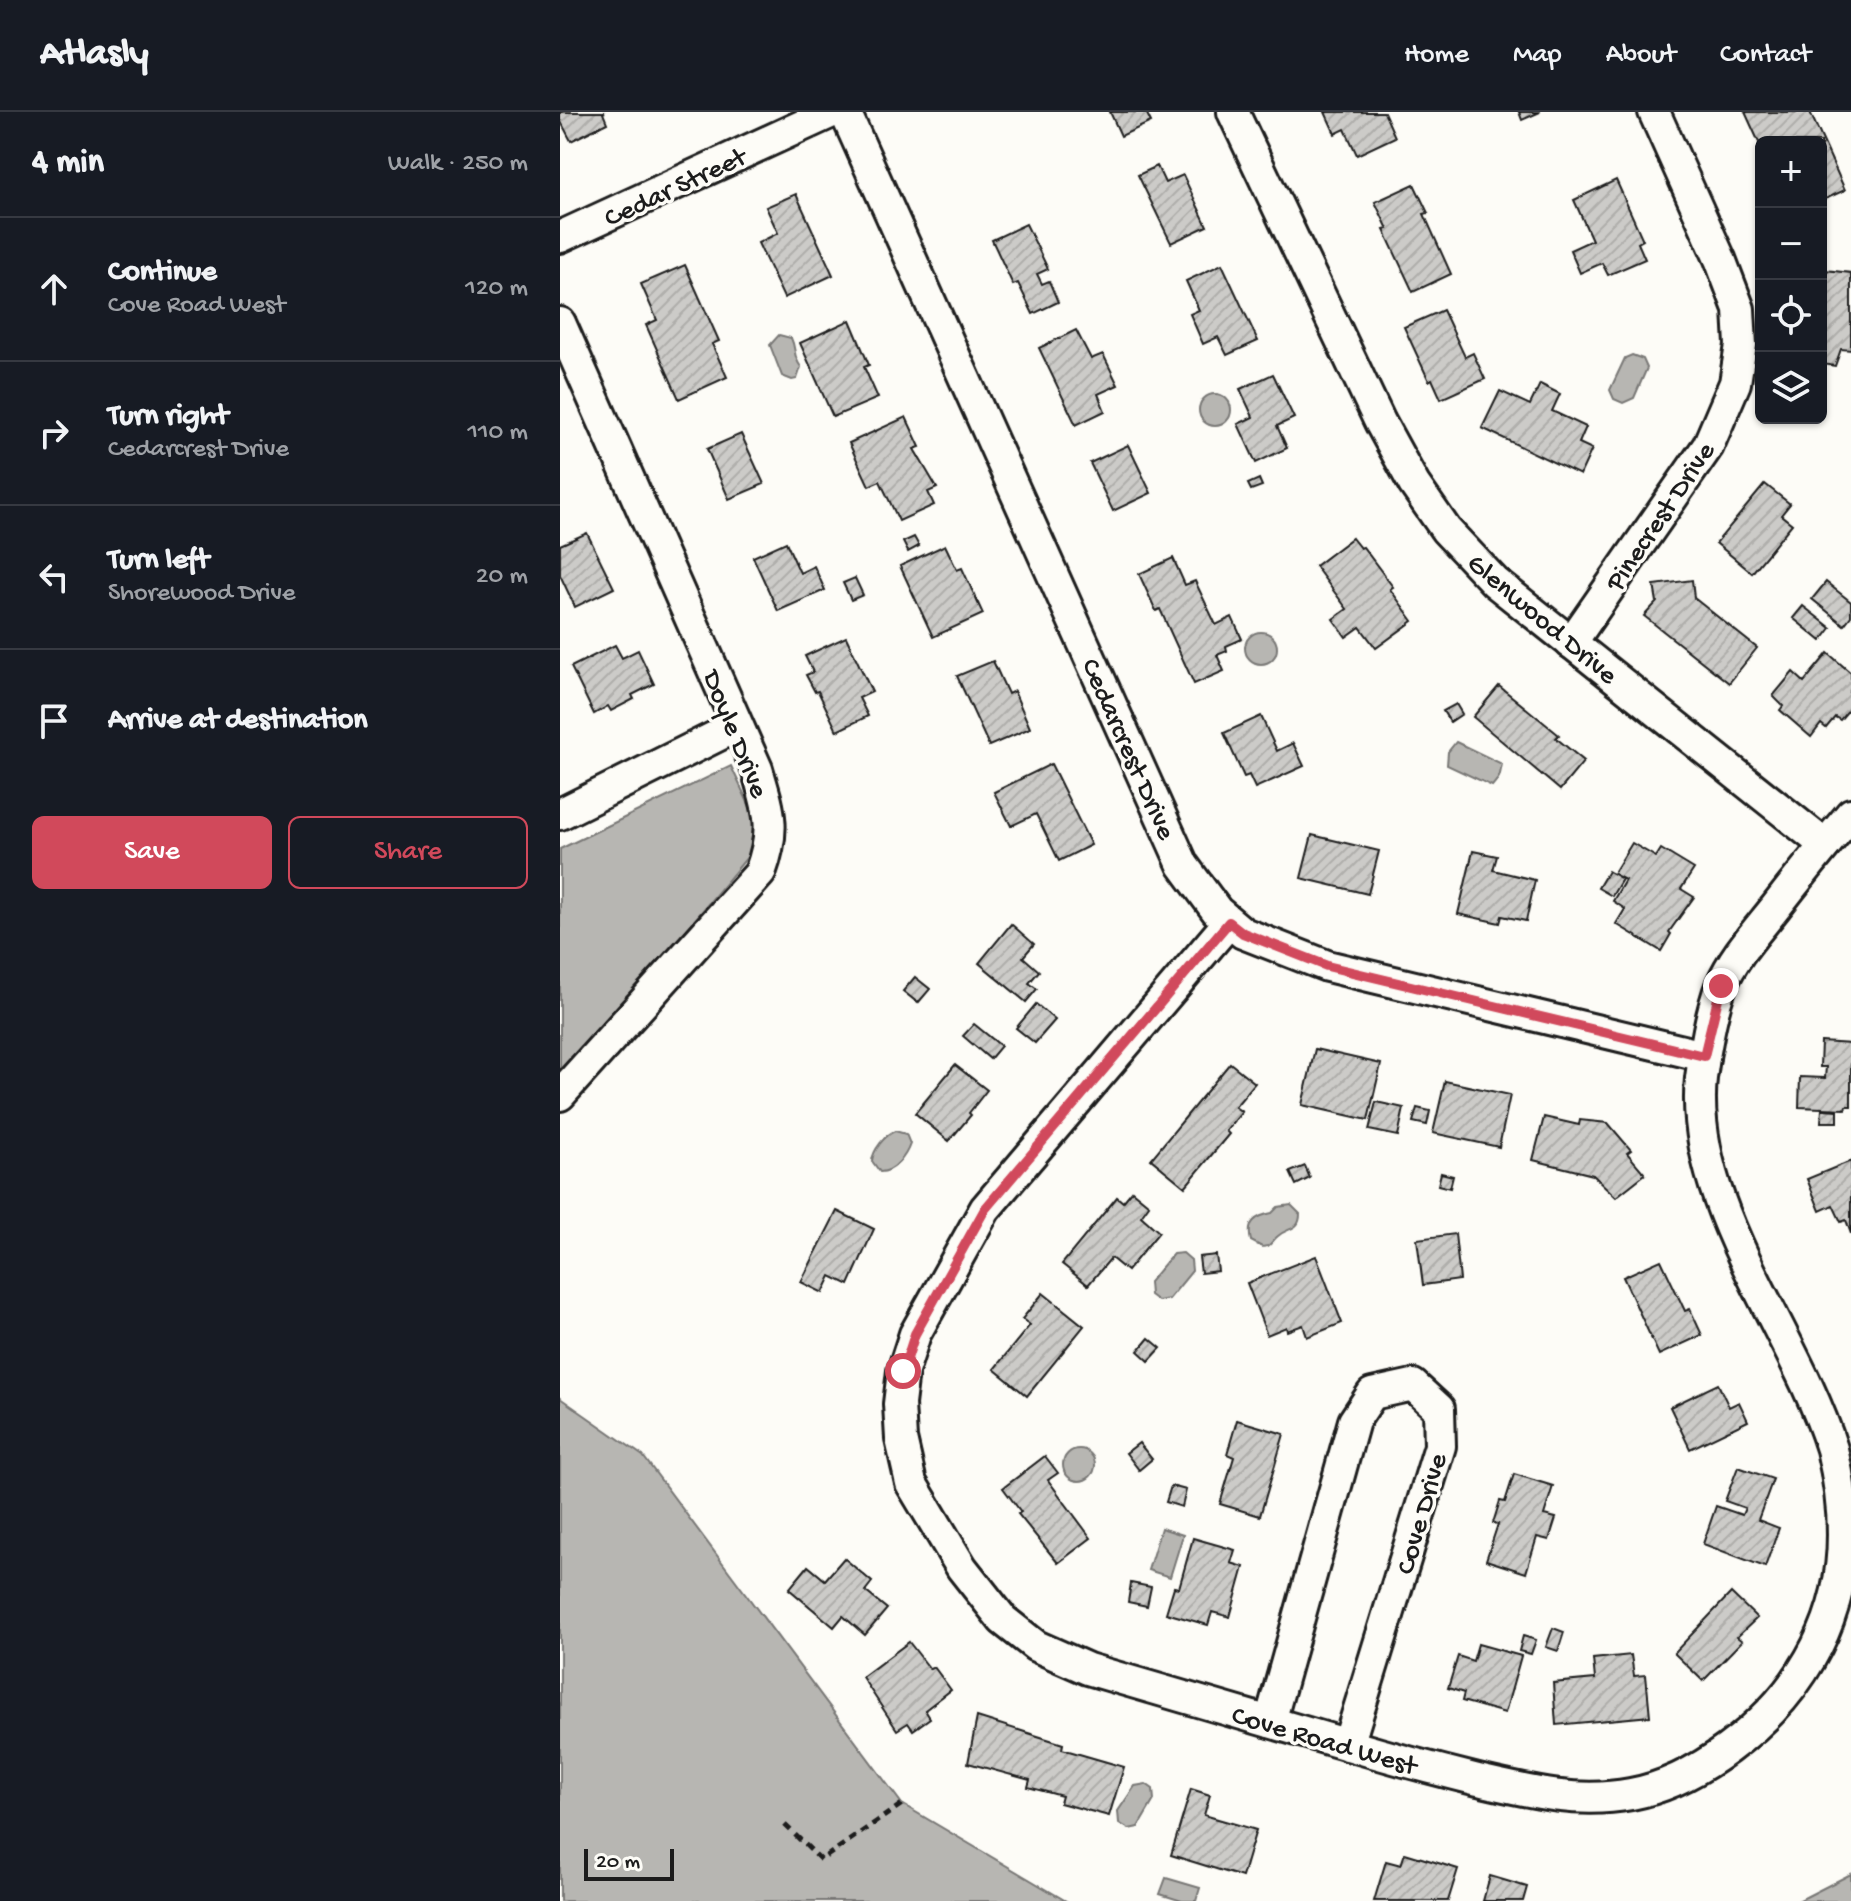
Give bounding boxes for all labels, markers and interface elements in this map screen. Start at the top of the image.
text: Atlasly [40,33,148,77]
text: Home [1404,39,1469,72]
text: Map [1513,39,1562,72]
text: About [1606,39,1676,72]
text: Contact [1720,39,1811,72]
map controls [1755,136,1827,424]
button: + [1755,136,1827,208]
street label: Cedar Street [600,141,754,236]
text: 4 min [32,144,104,184]
text: Walk · 250 m [388,149,528,180]
button: − [1755,208,1827,280]
text: Continue [108,256,217,291]
icon: ahead [32,267,76,311]
text: 120 m [465,274,528,305]
button: locate [1755,280,1827,352]
text: Cove Road West [108,291,285,322]
button: layers [1755,352,1827,424]
text: Turn right [108,400,228,435]
icon: right [32,411,76,455]
text: 110 m [468,418,528,449]
text: Cedarcrest Drive [108,435,289,466]
street label: Pinecrest Drive [1599,436,1724,599]
text: Turn left [108,544,209,579]
street label: Glenwood Drive [1459,548,1624,693]
icon: left [32,555,76,599]
text: 20 m [476,562,528,593]
text: Shorewood Drive [108,579,295,610]
street label: Cedarcrest Drive [1072,654,1182,846]
street label: Doyle Drive [693,664,775,804]
icon: arrive [32,699,76,743]
text: Arrive at destination [108,704,368,739]
button: Save [32,816,272,889]
button: Share [288,816,528,889]
route end [1703,968,1739,1004]
route start [885,1353,921,1389]
street label: Cove Drive [1390,1449,1456,1578]
street label: Cove Road West [1227,1700,1423,1785]
scale bar [584,1845,674,1881]
text: 20 m [596,1850,640,1876]

